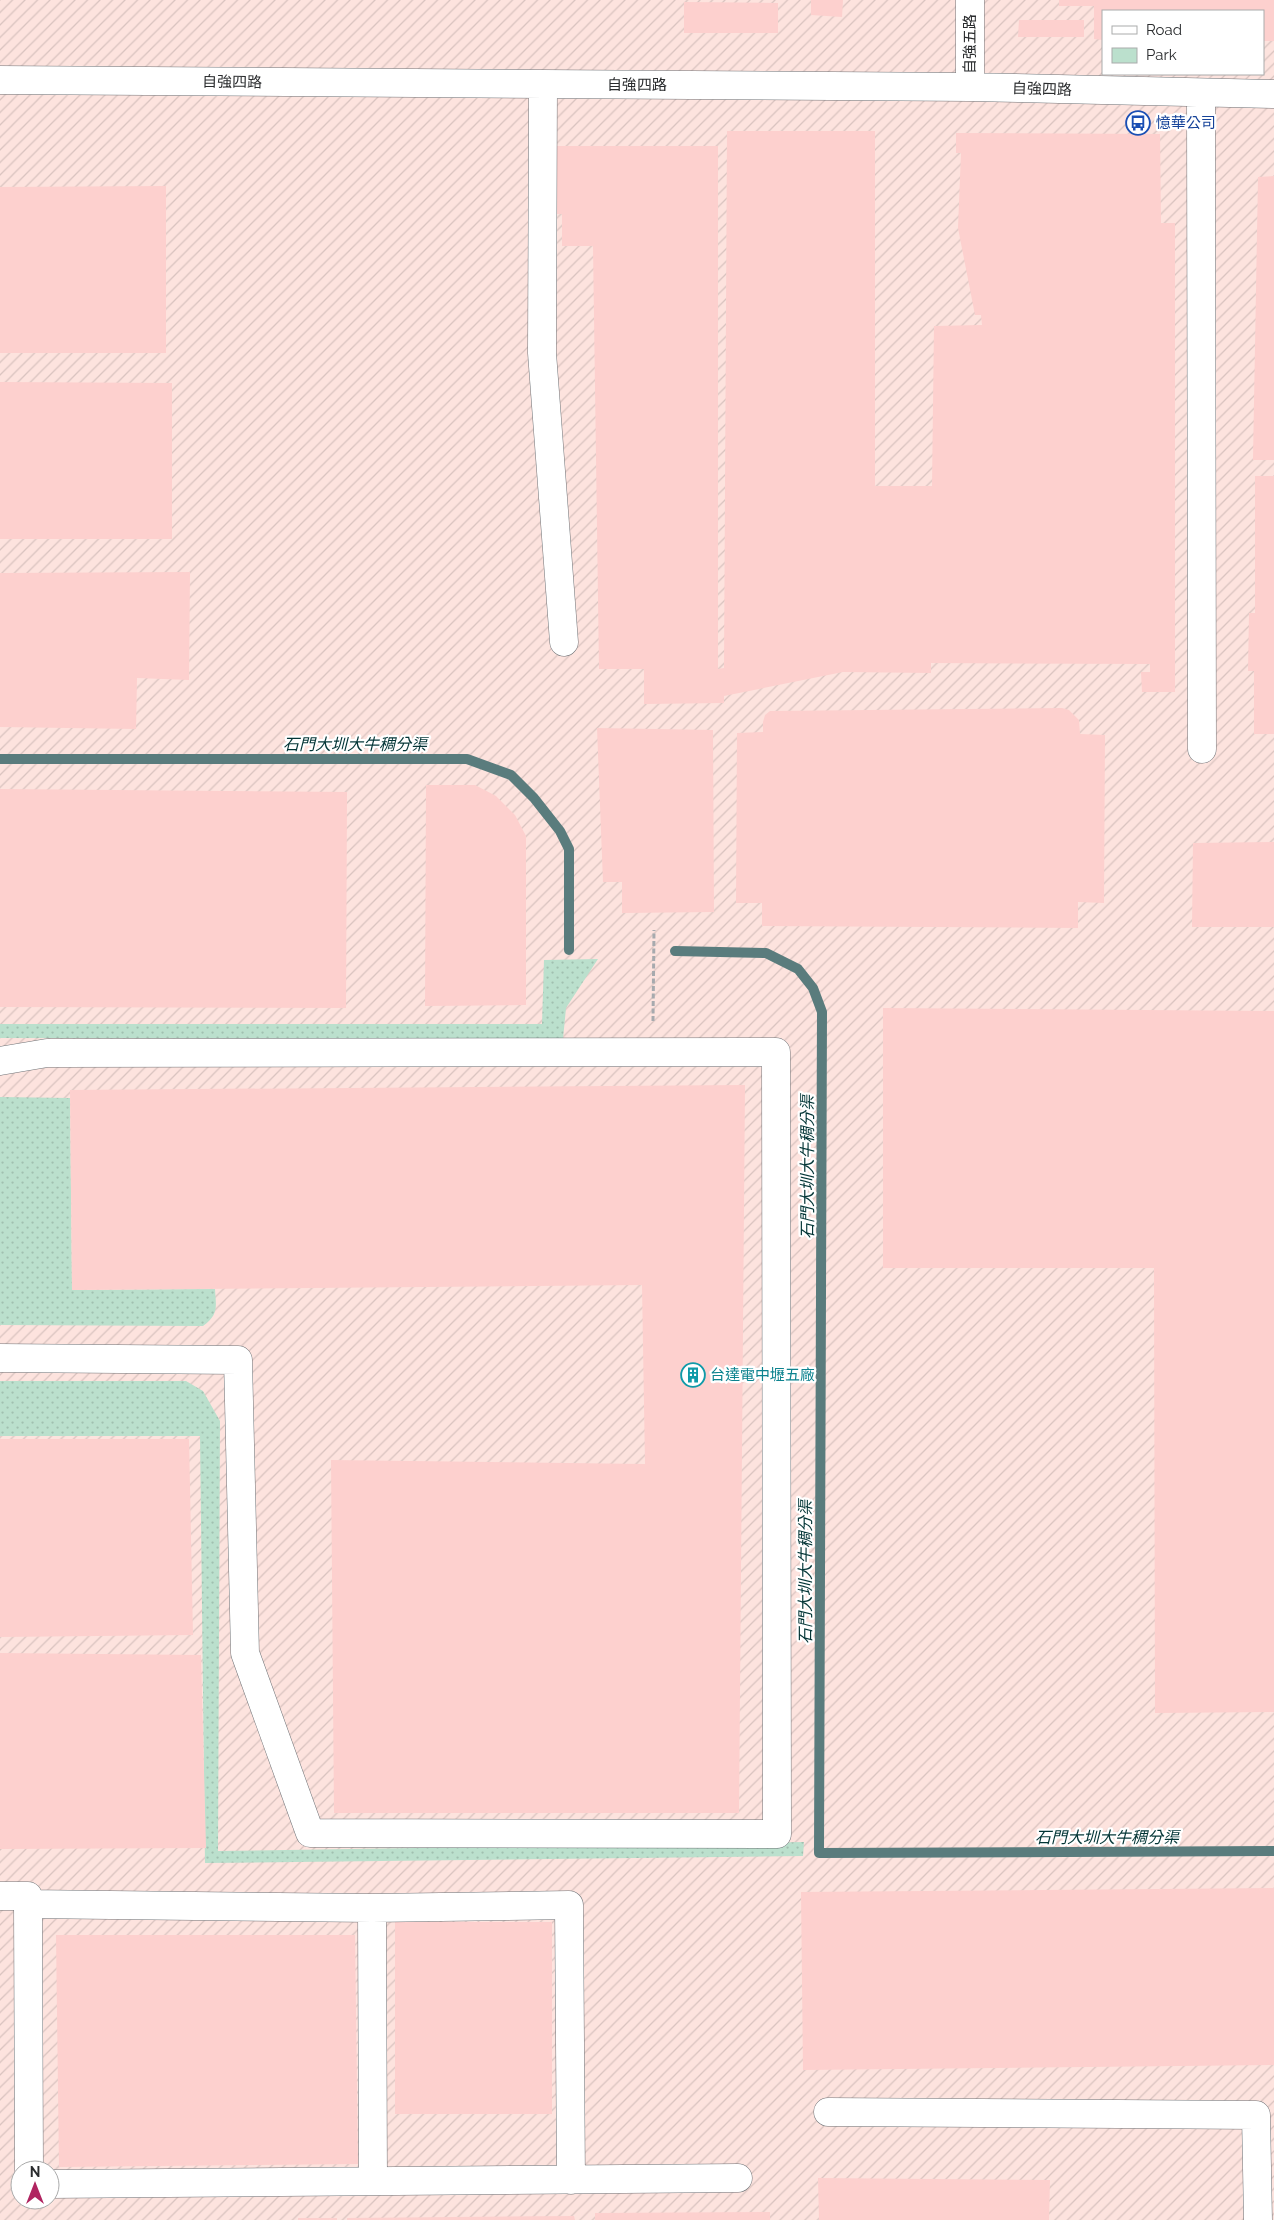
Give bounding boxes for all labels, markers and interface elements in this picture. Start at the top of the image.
legend [1102,10,1264,75]
street label: 自強五路 [961,14,979,74]
text: Road [1146,21,1182,39]
text: Park [1146,46,1177,64]
street label: 自強四路 [202,72,262,92]
street label: 自強四路 [607,76,667,94]
street label: 自強四路 [1012,79,1072,99]
bus stop icon: 憶華公司 [1125,110,1151,136]
place label: 憶華公司 [1156,114,1216,132]
water label: 石門大圳大牛稠分渠 [283,735,429,754]
water label: 石門大圳大牛稠分渠 [798,1093,817,1239]
building icon: 台達電中壢五廠 [680,1362,706,1388]
place label: 台達電中壢五廠 [710,1366,815,1384]
water label: 石門大圳大牛稠分渠 [796,1498,815,1644]
water label: 石門大圳大牛稠分渠 [1035,1828,1181,1847]
north arrow [10,2160,60,2210]
text: N [30,2164,40,2180]

